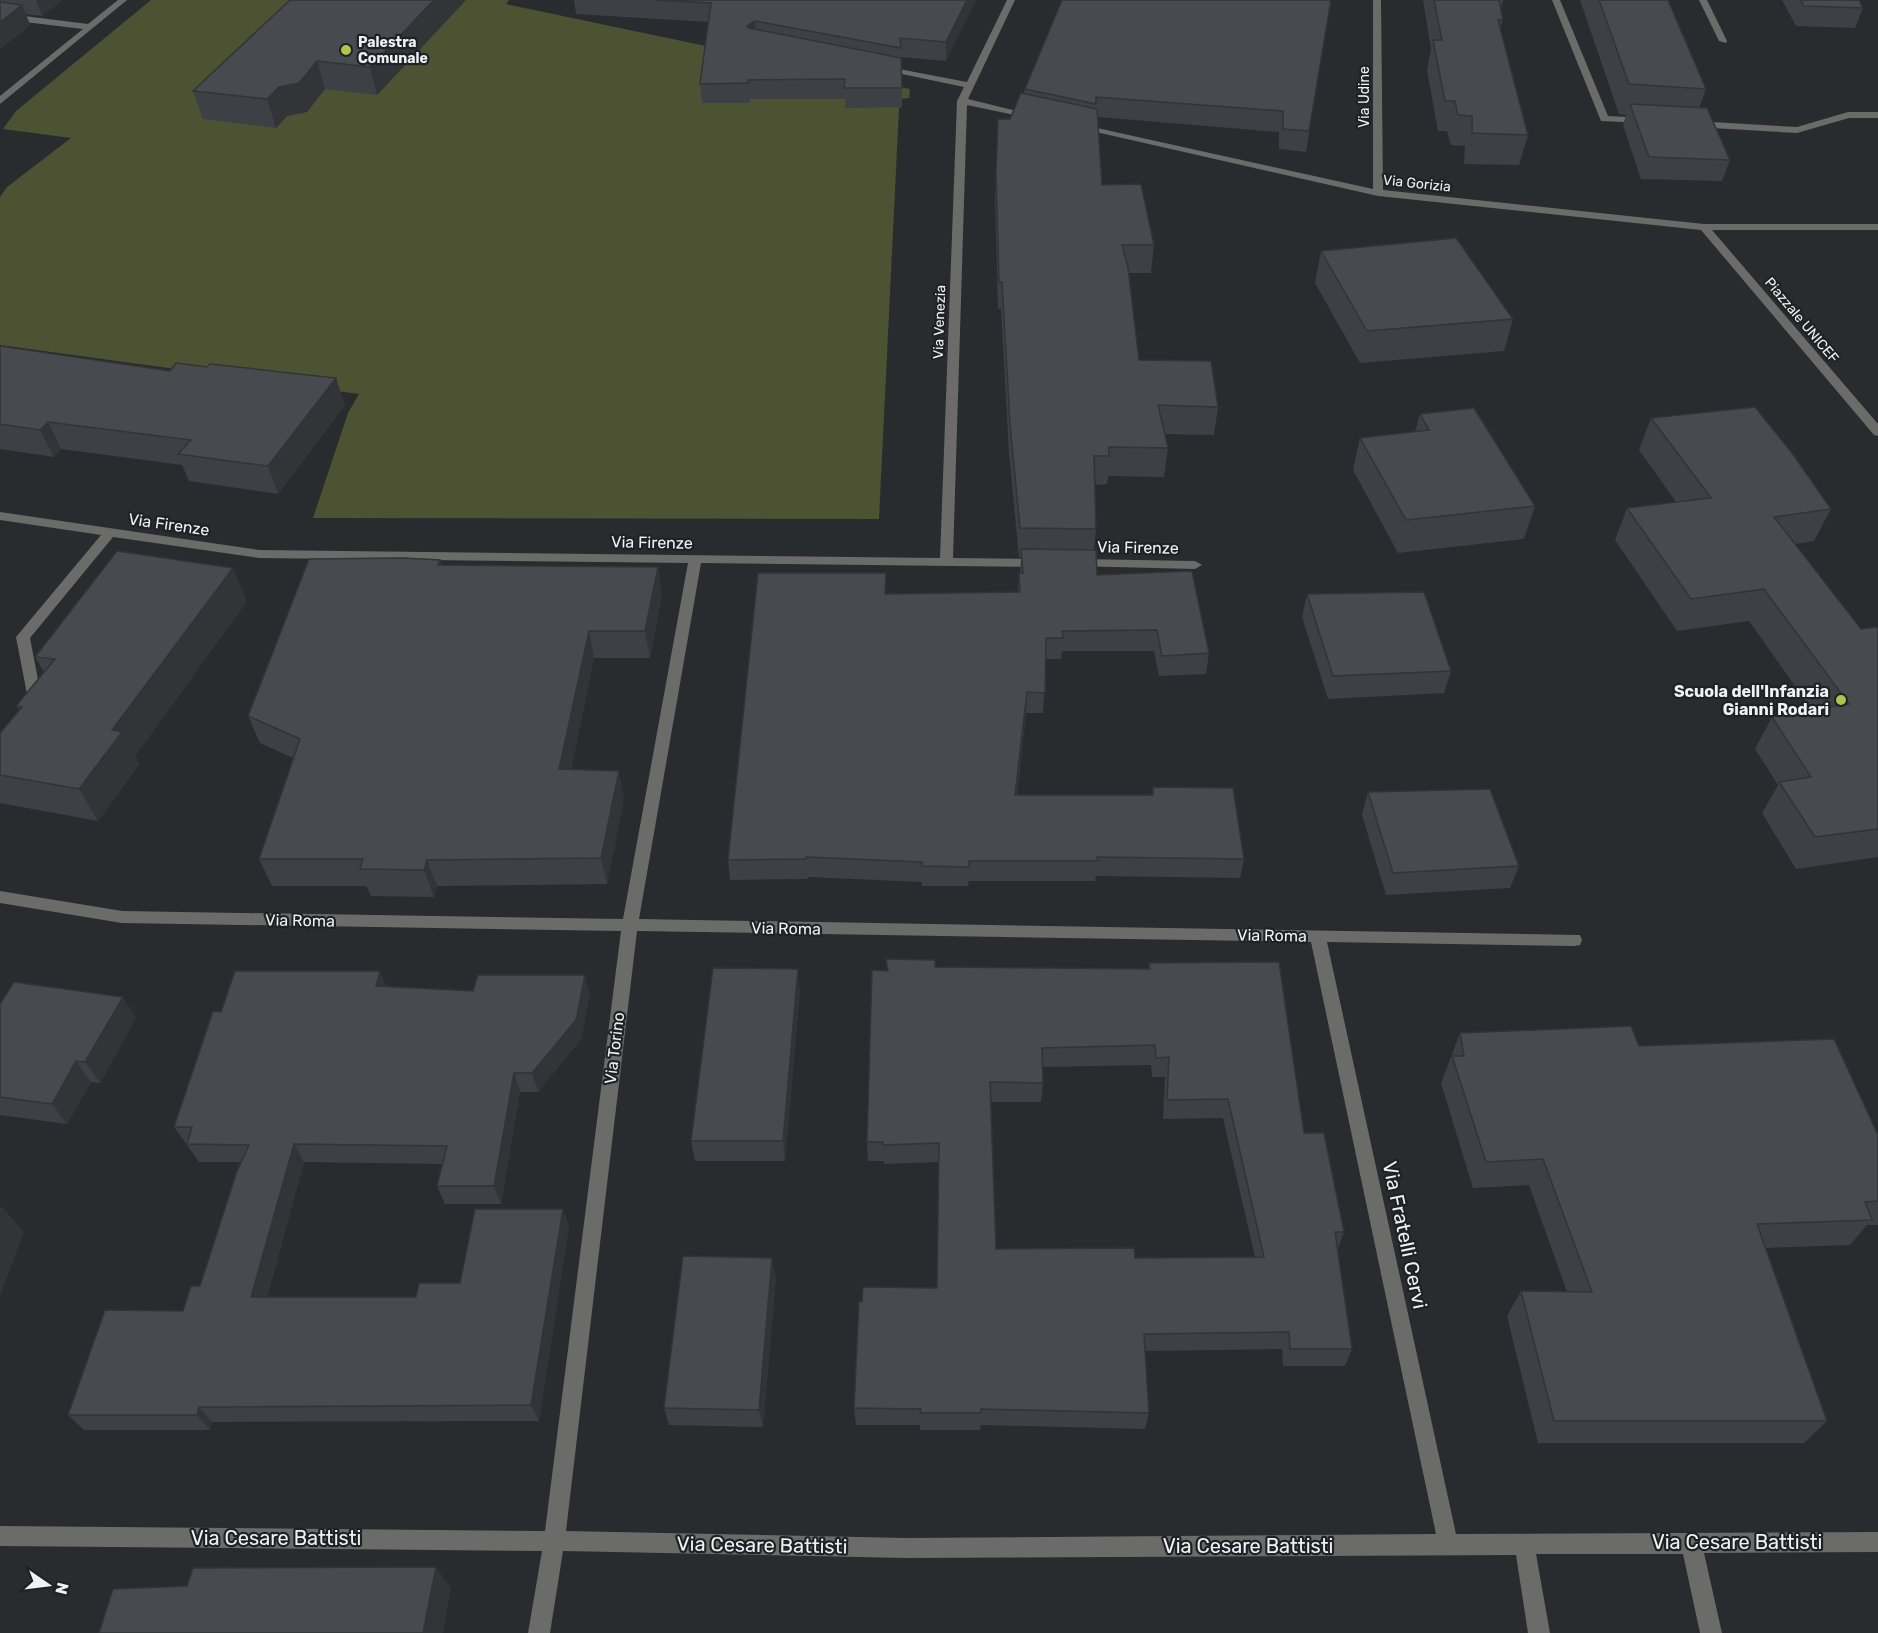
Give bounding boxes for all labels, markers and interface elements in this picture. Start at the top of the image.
place label: Palestra Comunale [358,34,428,67]
marker: Palestra Comunale [339,43,353,57]
street label: Via Udine [1356,66,1373,128]
street label: Via Gorizia [1382,171,1452,196]
street label: Piazzale UNICEF [1761,274,1842,366]
street label: Via Venezia [930,285,949,359]
street label: Via Firenze [127,509,211,540]
street label: Via Firenze [611,532,693,553]
street label: Via Firenze [1097,537,1179,558]
place label: Scuola dell'Infanzia Gianni Rodari [1674,682,1829,719]
marker: Scuola dell'Infanzia Gianni Rodari [1834,693,1848,707]
street label: Via Roma [265,910,335,931]
street label: Via Roma [751,918,821,939]
street label: Via Roma [1237,925,1307,946]
street label: Via Torino [601,1011,628,1085]
street label: Via Fratelli Cervi [1378,1159,1432,1311]
street label: Via Cesare Battisti [191,1526,361,1550]
street label: Via Cesare Battisti [1652,1530,1822,1554]
street label: Via Cesare Battisti [676,1532,848,1558]
street label: Via Cesare Battisti [1163,1534,1333,1558]
north arrow [18,1555,78,1615]
text: N [51,1581,73,1596]

